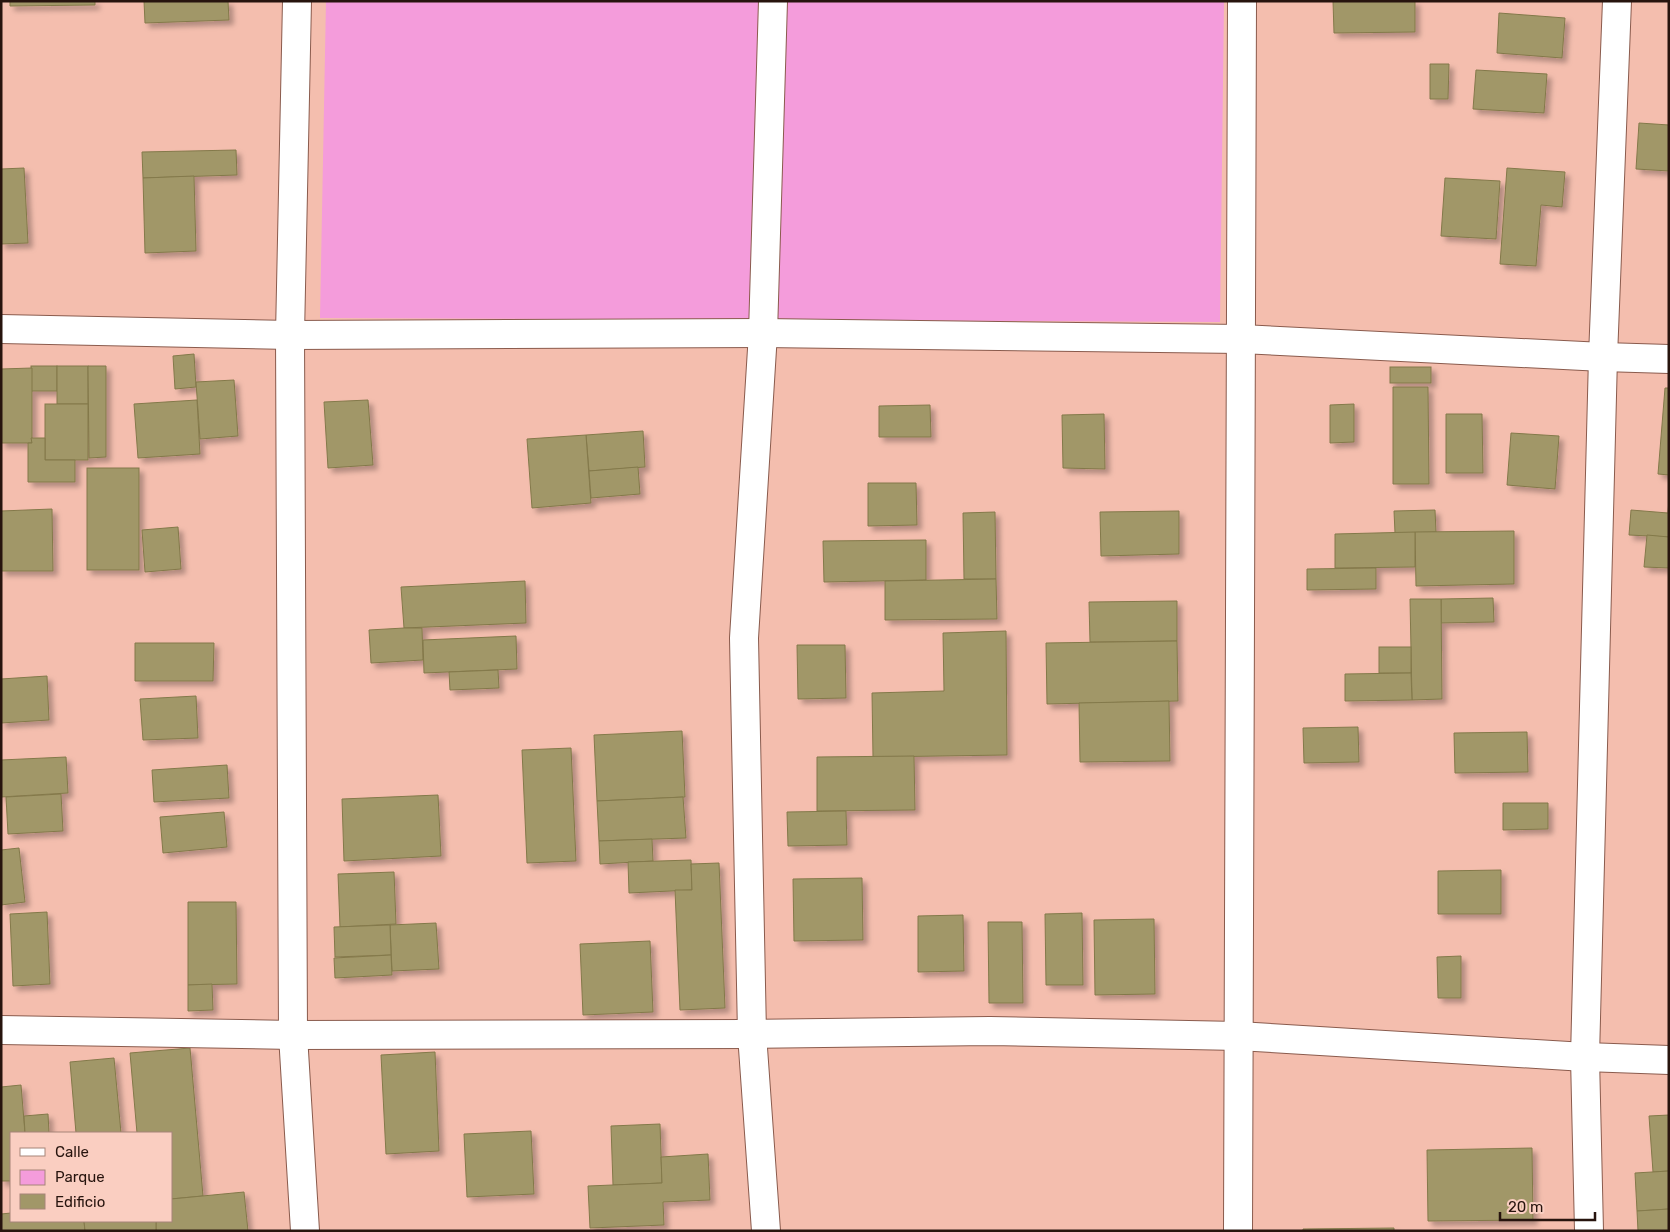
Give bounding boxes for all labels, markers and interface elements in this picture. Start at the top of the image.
legend [10,1132,172,1222]
text: Calle [55,1143,89,1161]
text: Parque [55,1168,105,1186]
scale bar [1500,1190,1595,1222]
text: Edificio [55,1193,105,1211]
text: 20 m [1508,1198,1543,1216]

